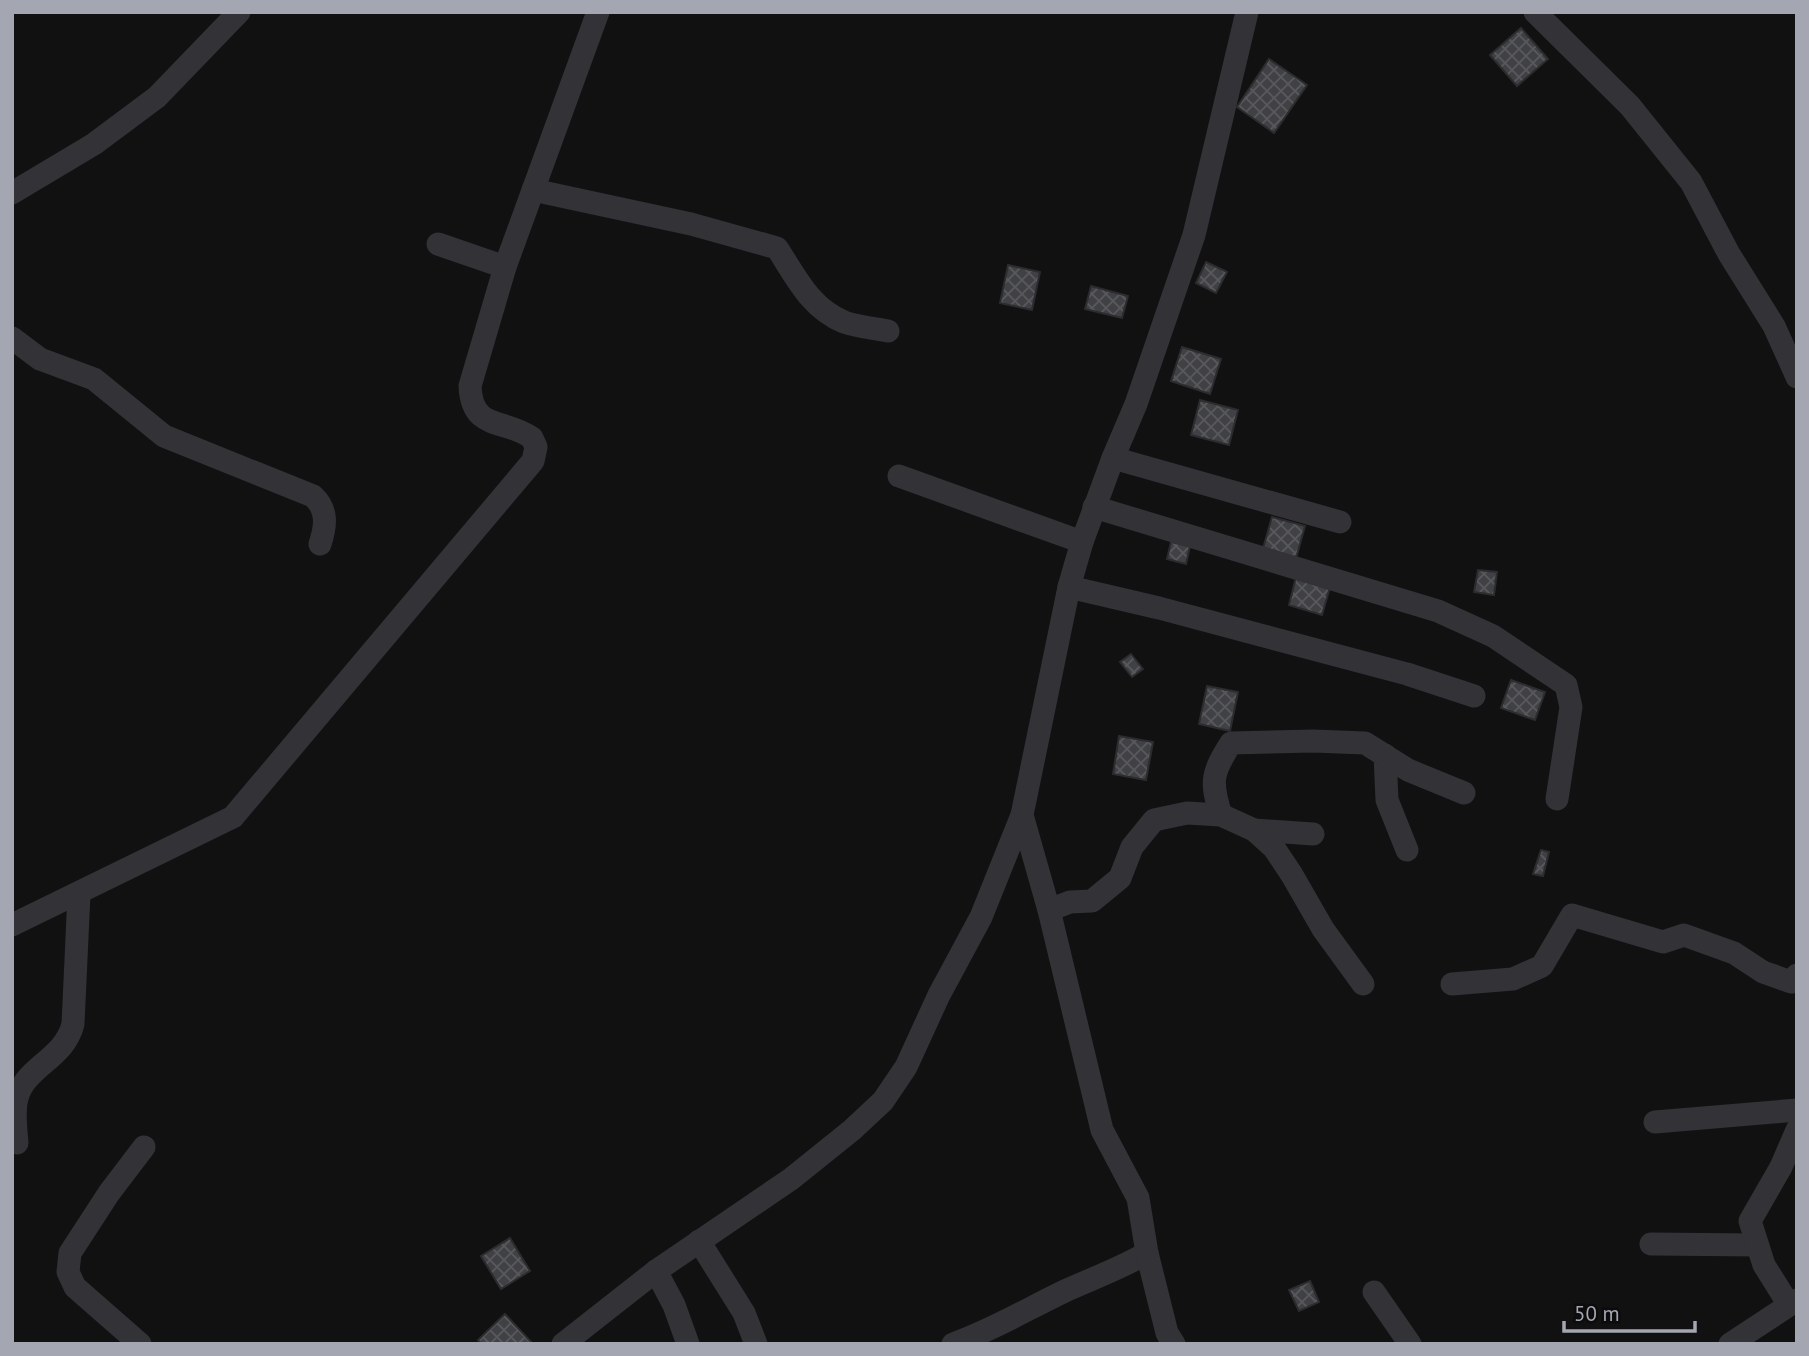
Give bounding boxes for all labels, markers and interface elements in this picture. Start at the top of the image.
scale bar [1564,1290,1695,1334]
text: 50 m [1574,1300,1620,1327]

